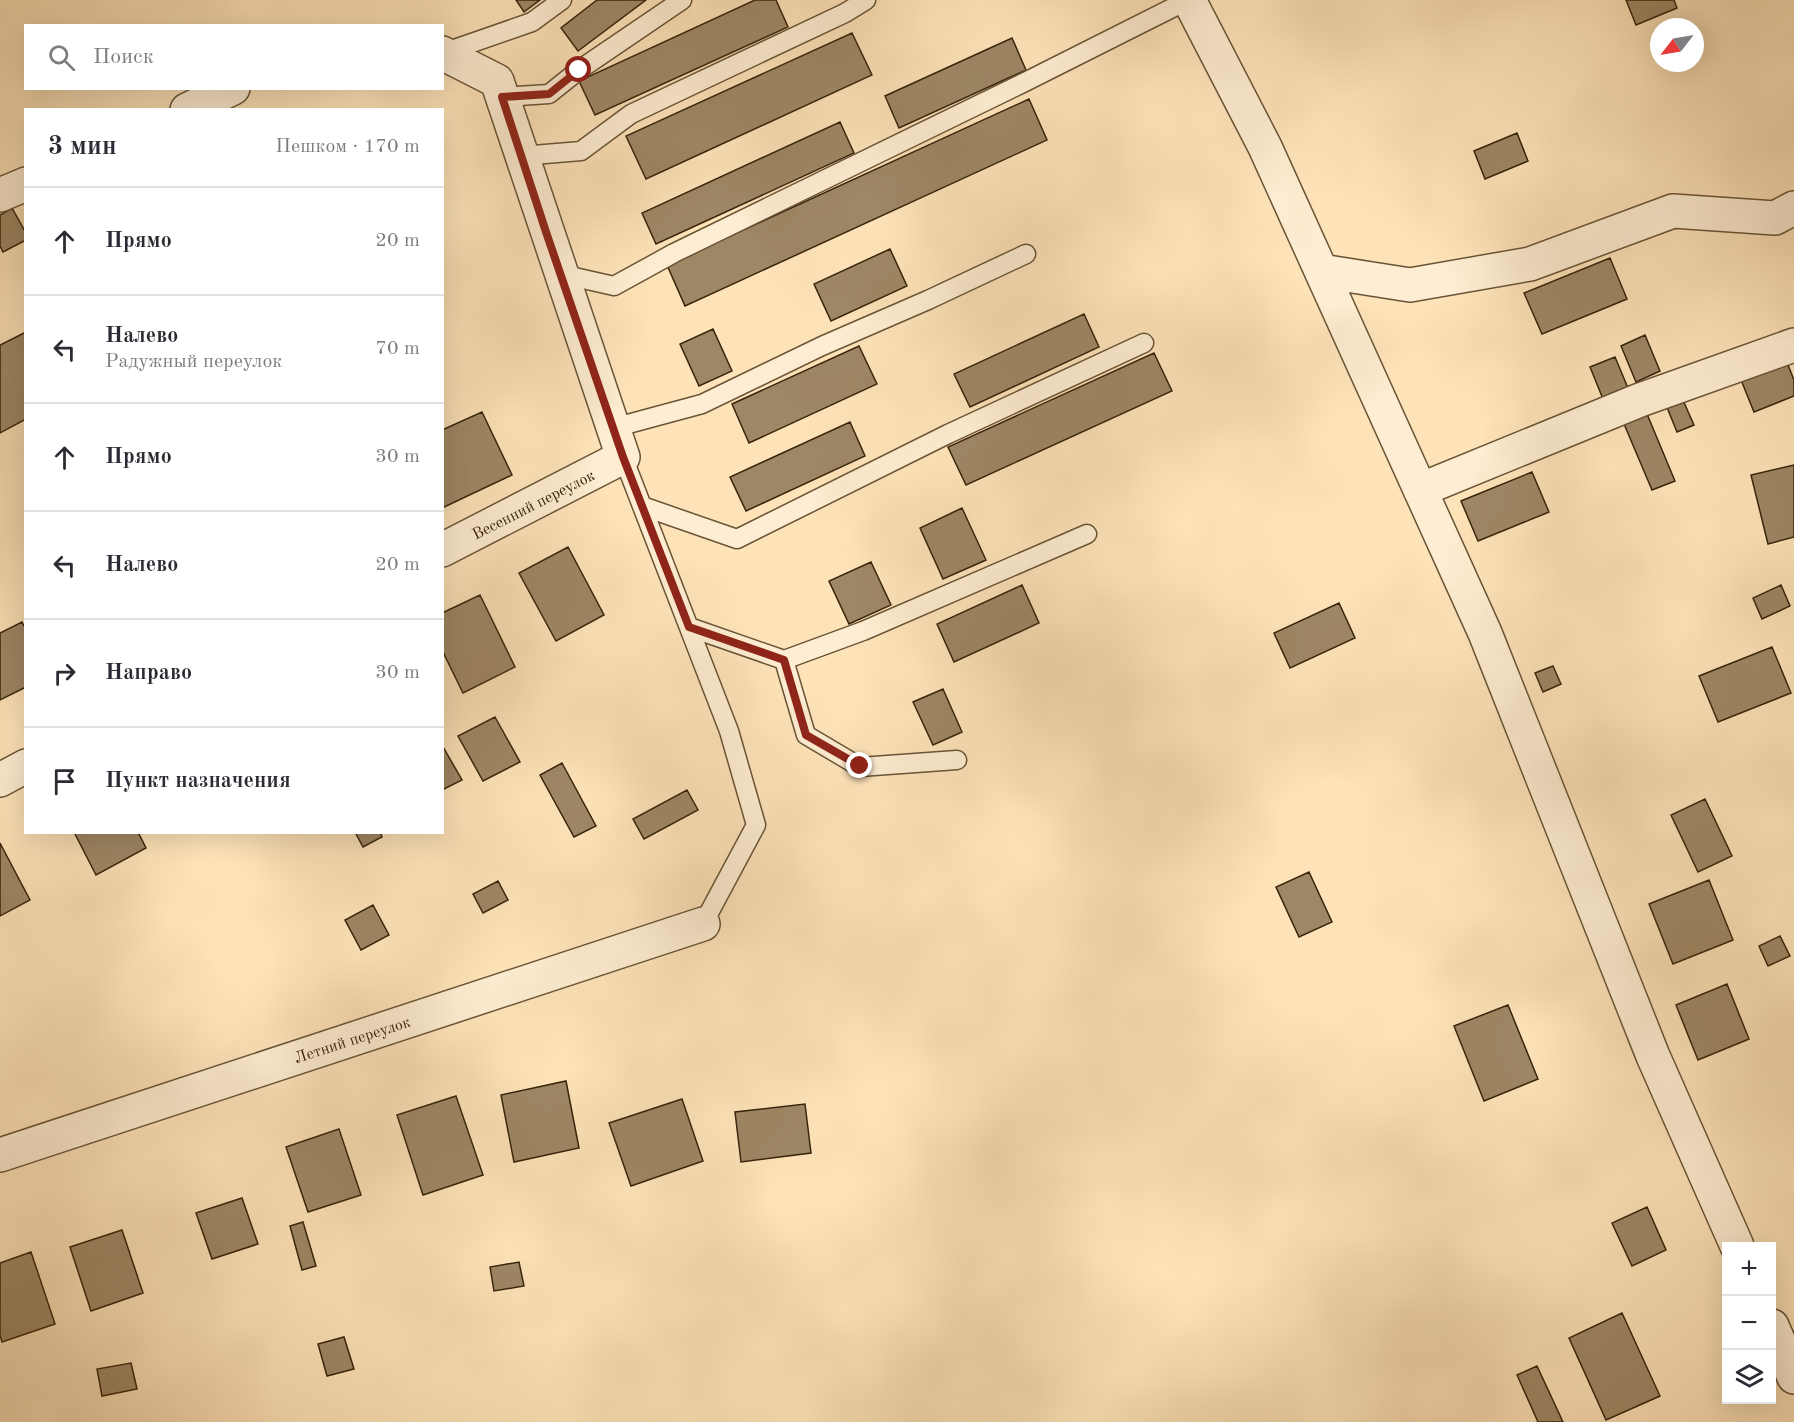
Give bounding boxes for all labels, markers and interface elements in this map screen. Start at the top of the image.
north arrow [1650,18,1704,72]
search box [24,24,444,90]
icon: search [45,41,78,74]
text: Поиск [93,46,154,68]
route start [565,56,591,82]
text: 3 мин [48,134,117,160]
text: Пешком · 170 m [275,137,420,157]
icon: ahead [48,225,81,258]
text: Прямо [105,230,172,252]
text: 20 m [375,231,420,251]
text: Налево [105,325,178,347]
icon: left [48,333,81,366]
text: 70 m [375,339,420,359]
text: Радужный переулок [105,352,282,372]
icon: ahead [48,441,81,474]
text: Прямо [105,446,172,468]
text: 30 m [375,447,420,467]
street label: Весенний переулок [470,468,598,544]
icon: left [48,549,81,582]
text: Налево [105,554,178,576]
text: 20 m [375,555,420,575]
icon: right [48,657,81,690]
text: Направо [105,662,192,684]
text: 30 m [375,663,420,683]
route end [846,752,872,778]
icon: arrive [48,765,81,798]
text: Пункт назначения [105,770,291,792]
street label: Летний переулок [293,1015,413,1067]
map controls [1722,1242,1776,1404]
button: + [1722,1242,1776,1296]
button: − [1722,1296,1776,1350]
button: layers [1722,1350,1776,1404]

